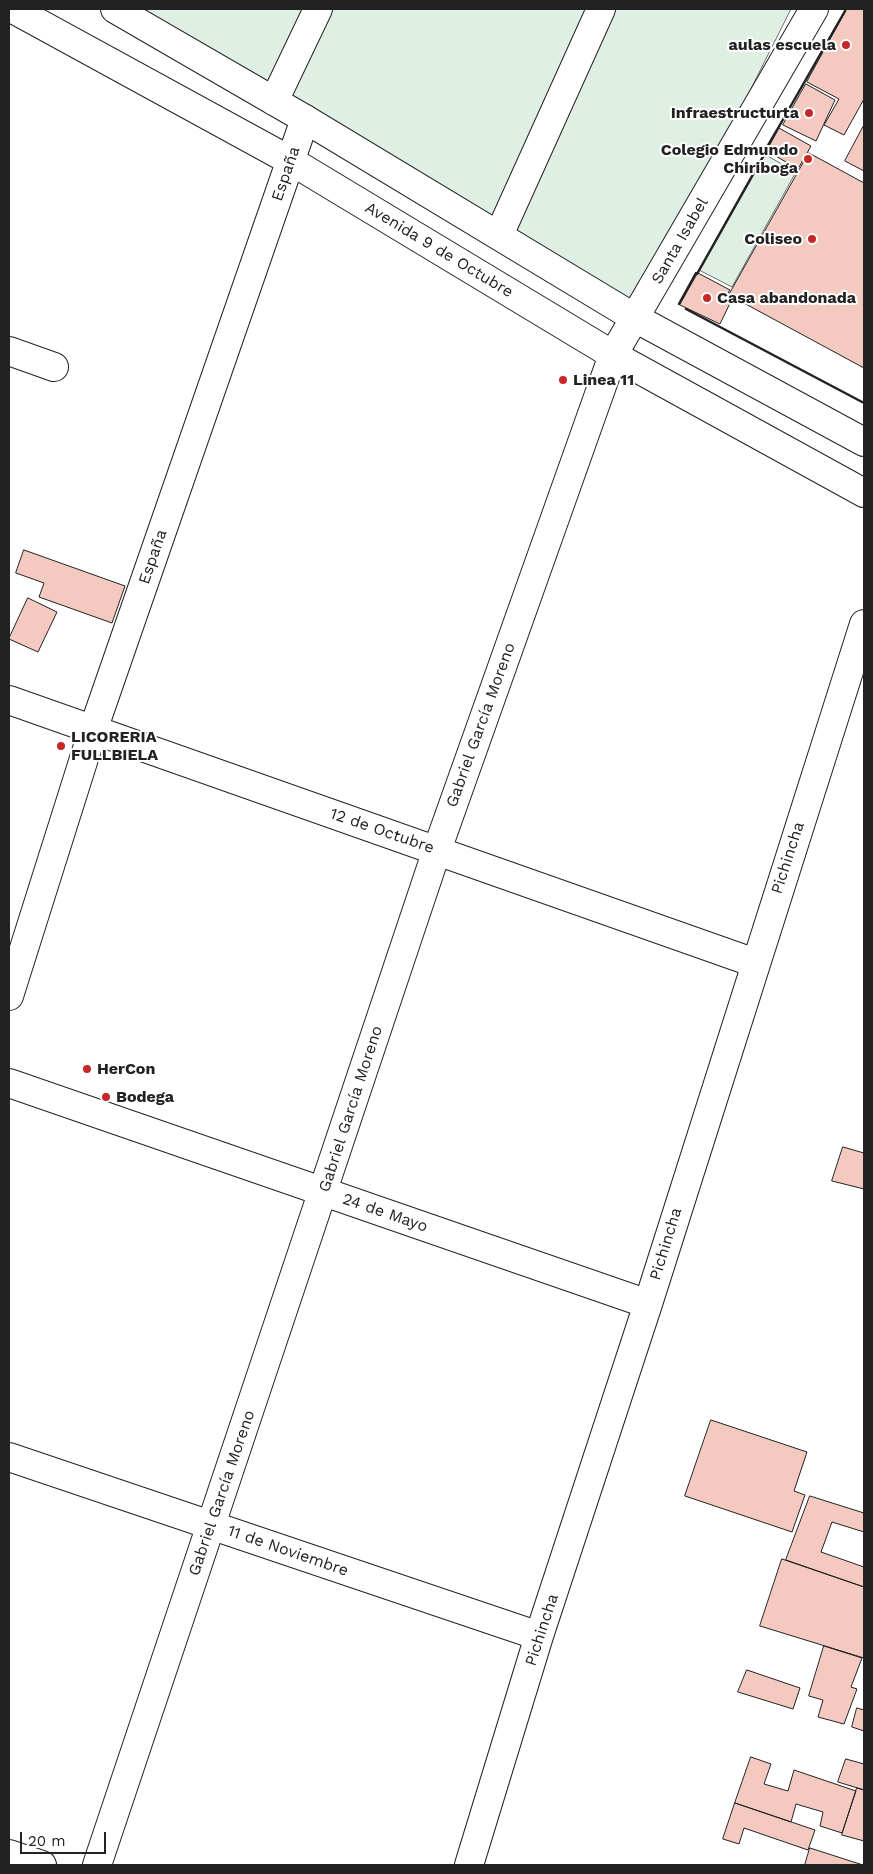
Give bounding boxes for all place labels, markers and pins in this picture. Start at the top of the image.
place label: aulas escuela [729,35,836,55]
marker: aulas escuela [840,39,852,51]
place label: Infraestructurta [671,103,799,123]
marker: Infraestructurta [803,107,815,119]
place label: Colegio Edmundo Chiriboga [661,140,798,178]
marker: Colegio Edmundo Chiriboga [802,153,814,165]
place label: Coliseo [744,229,802,249]
marker: Coliseo [806,233,818,245]
place label: Casa abandonada [717,288,856,308]
marker: Casa abandonada [701,292,713,304]
place label: Linea 11 [573,370,634,390]
marker: Linea 11 [557,374,569,386]
place label: LICORERIA FULLBIELA [71,727,158,765]
marker: LICORERIA FULLBIELA [55,740,67,752]
place label: HerCon [97,1059,155,1079]
marker: HerCon [81,1063,93,1075]
place label: Bodega [116,1087,174,1107]
marker: Bodega [100,1091,112,1103]

